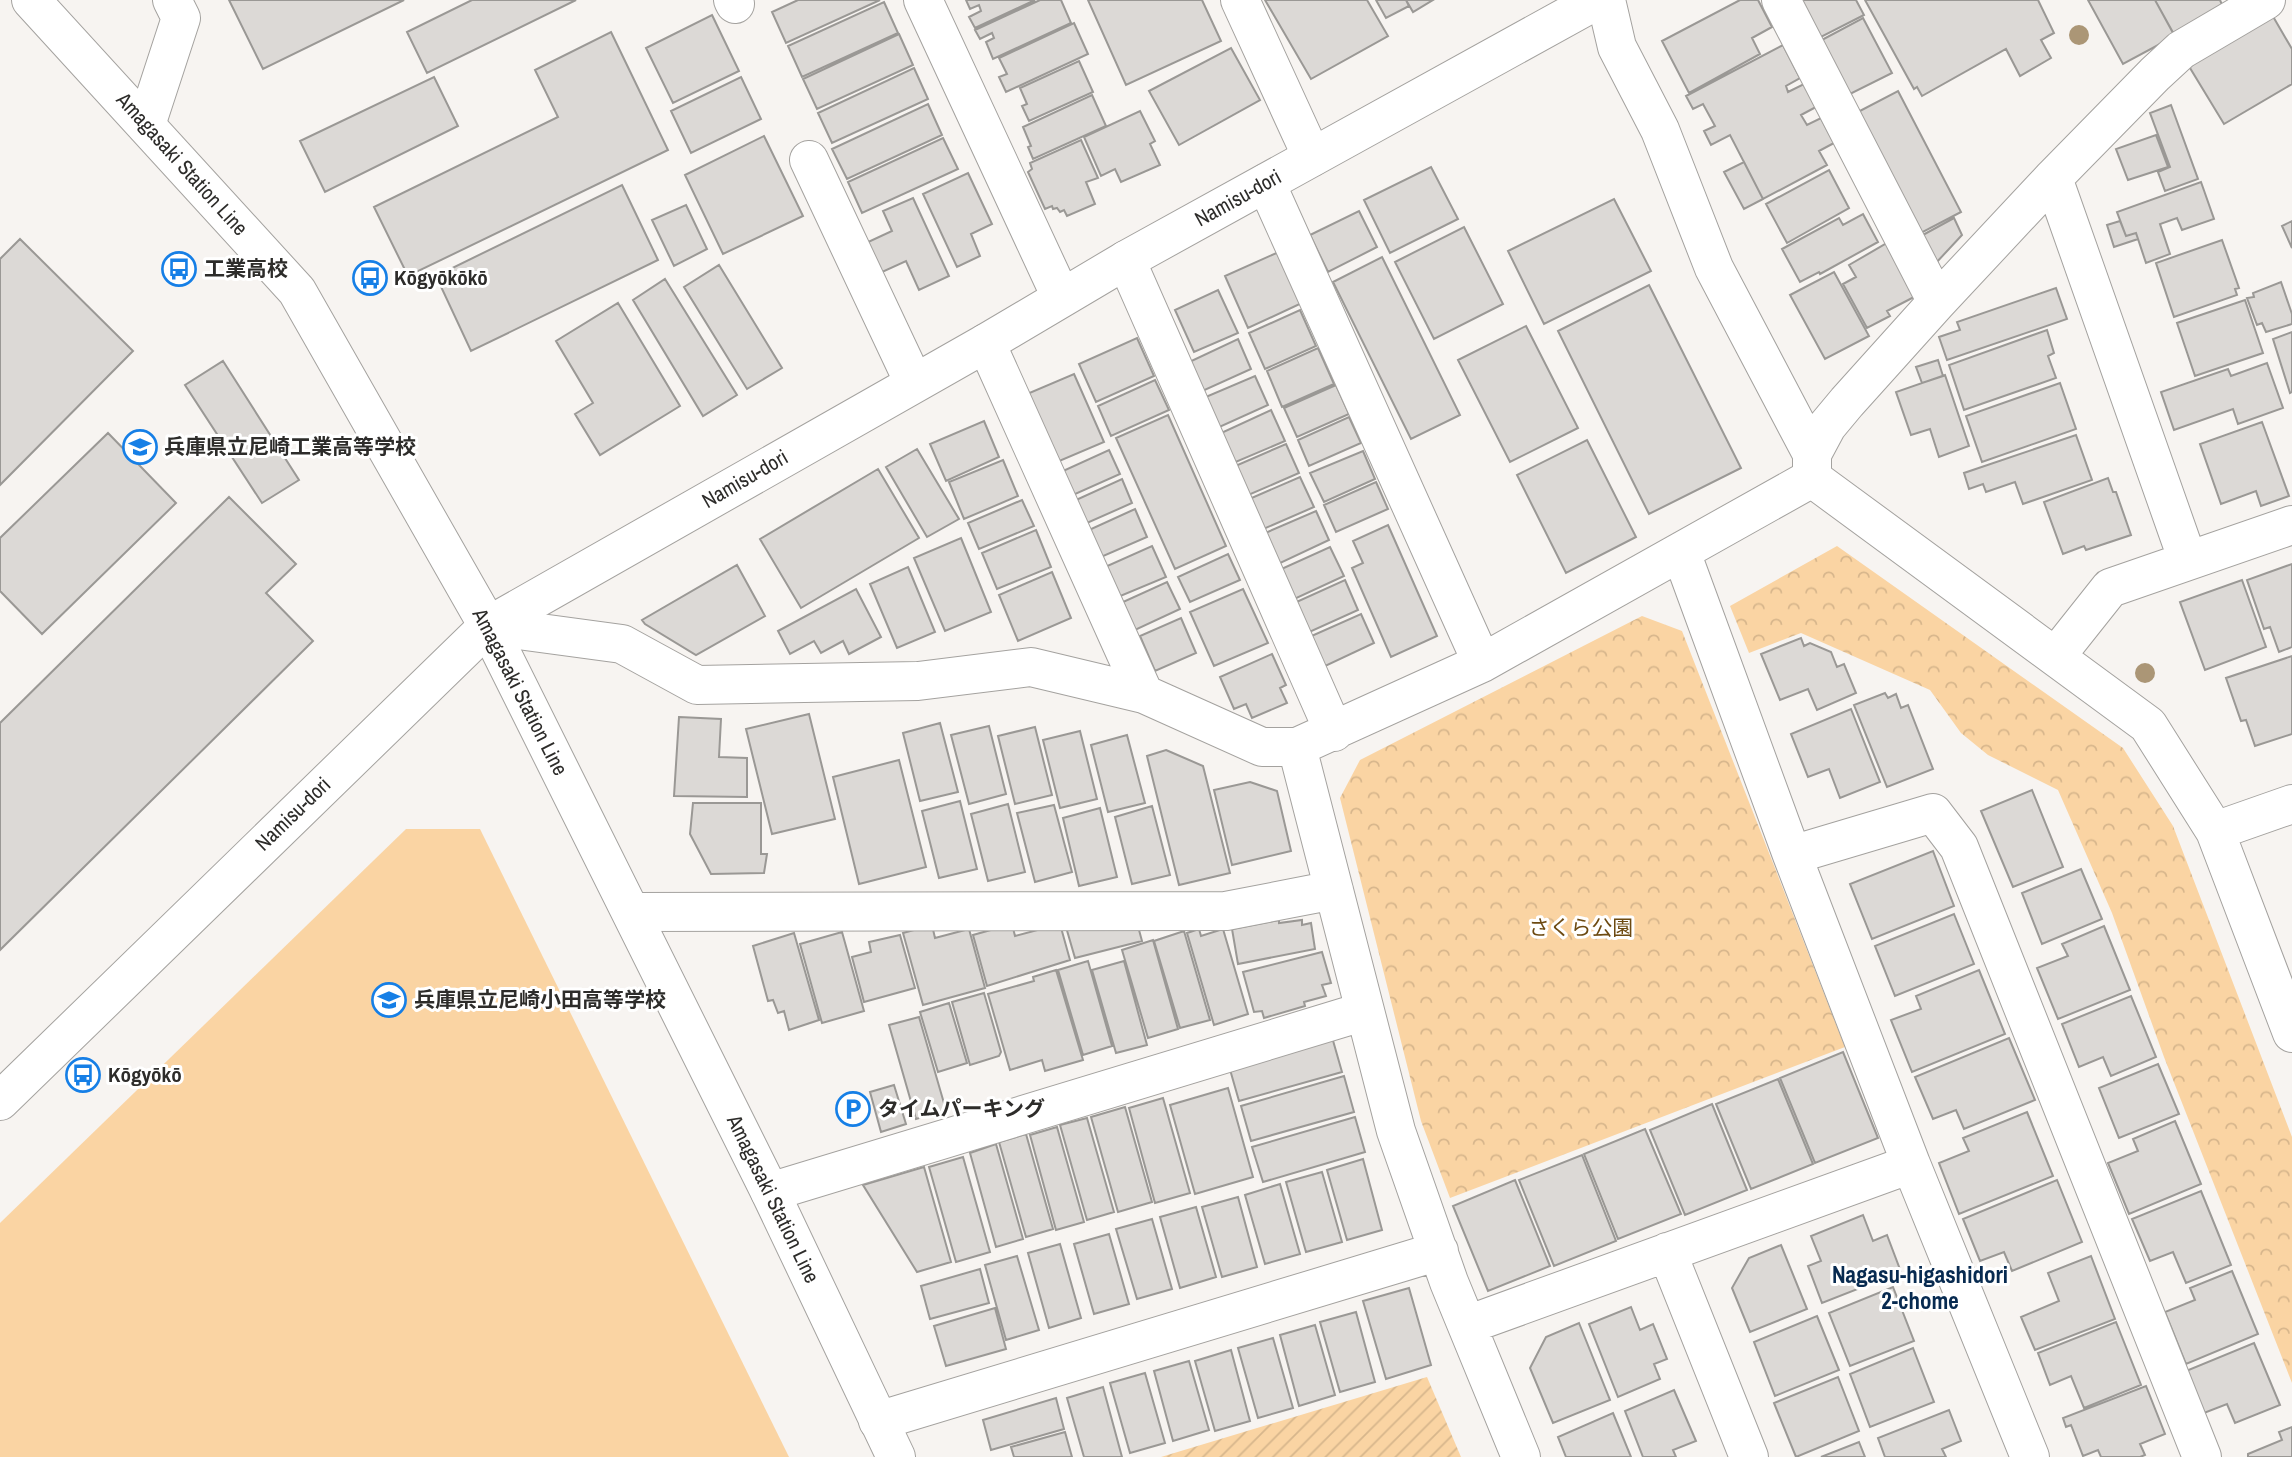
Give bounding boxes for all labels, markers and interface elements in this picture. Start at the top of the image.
street label: Amagasaki Station Line [109,85,255,242]
street label: Namisu-dori [1189,162,1286,233]
bus stop icon: 工業高校 [160,250,198,288]
place label: 工業高校 [204,254,288,283]
bus stop icon: Kōgyōkōkō [351,259,389,297]
place label: Kōgyōkōkō [394,263,488,292]
school or university icon: 兵庫県立尼崎工業高等学校 [121,428,159,466]
place label: 兵庫県立尼崎工業高等学校 [164,432,416,461]
street label: Namisu-dori [696,442,793,515]
street label: Amagasaki Station Line [465,602,575,780]
street label: Namisu-dori [249,770,337,857]
park label: さくら公園 [1529,913,1634,942]
school or university icon: 兵庫県立尼崎小田高等学校 [370,981,408,1019]
place label: 兵庫県立尼崎小田高等学校 [414,985,666,1014]
bus stop icon: Kōgyōkō [64,1056,102,1094]
place label: Kōgyōkō [108,1060,182,1089]
parking icon: タイムパーキング [834,1090,872,1128]
place label: タイムパーキング [878,1094,1045,1123]
street label: Amagasaki Station Line [720,1109,827,1288]
district label: Nagasu-higashidori 2-chome [1832,1259,2008,1316]

